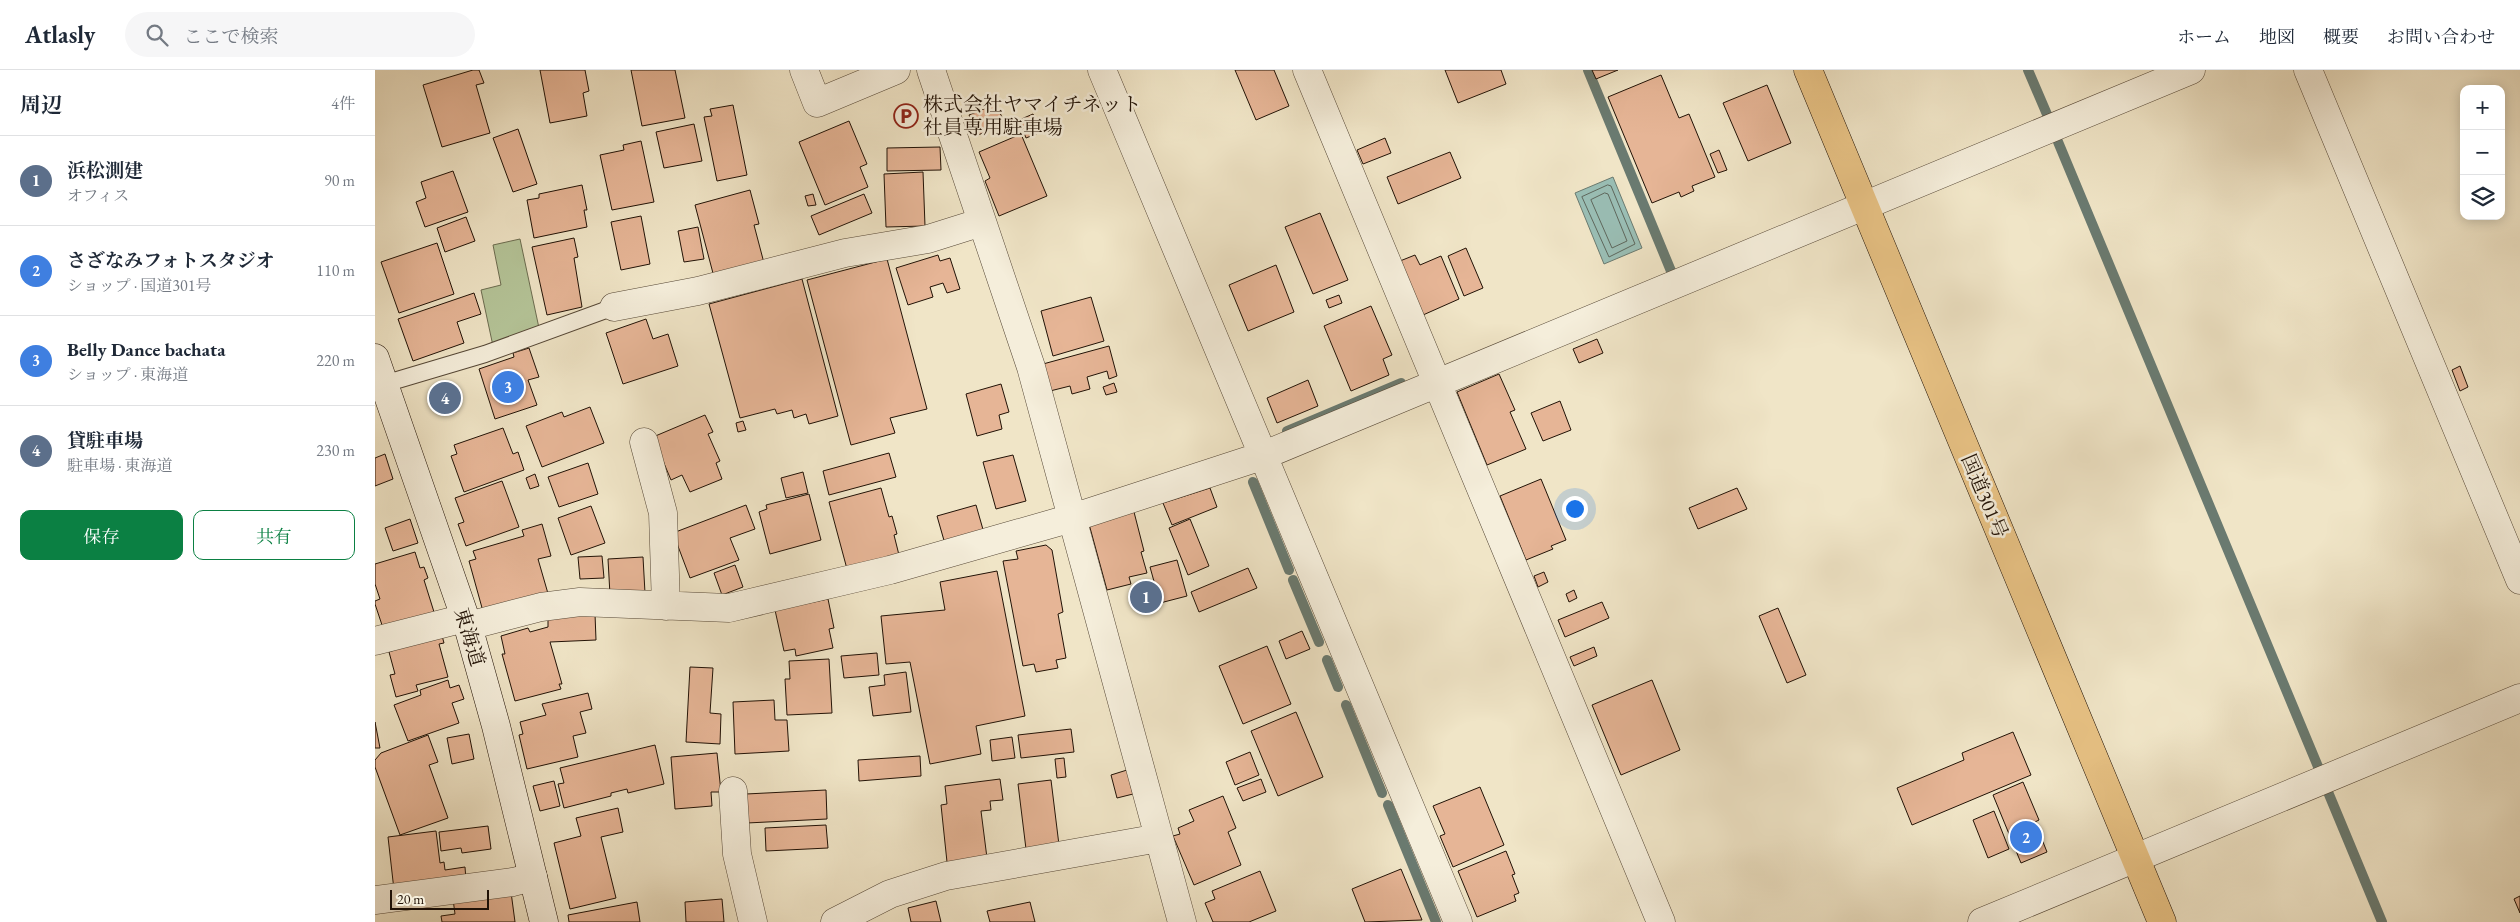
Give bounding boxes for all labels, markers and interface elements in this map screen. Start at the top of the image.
search box [125,12,475,57]
text: Atlasly [25,19,95,50]
icon: search [143,21,171,49]
text: ここで検索 [183,24,278,49]
text: ホーム [2177,25,2231,48]
text: 地図 [2259,25,2295,48]
text: 概要 [2323,25,2359,48]
text: お問い合わせ [2387,25,2495,48]
map controls [2460,85,2505,220]
button: + [2460,85,2505,130]
text: 周辺 [20,91,62,118]
place label: 株式会社ヤマイチネット 社員専用駐車場 [923,91,1142,140]
text: 4件 [331,93,355,114]
parking icon: 株式会社ヤマイチネット 社員専用駐車場 [893,103,919,129]
button: − [2460,130,2505,175]
text: 浜松測建 [67,158,143,183]
text: 1 [32,170,40,191]
text: 90 m [324,170,355,191]
button: layers [2460,175,2505,220]
text: オフィス [67,185,129,206]
text: さざなみフォトスタジオ [67,248,275,273]
text: 2 [32,260,40,281]
text: 110 m [316,260,355,281]
text: ショップ · 国道301号 [67,275,211,296]
text: Belly Dance bachata [67,337,225,362]
text: 3 [32,350,40,371]
text: 220 m [316,350,355,371]
text: ショップ · 東海道 [67,364,188,385]
pin: 3 [492,368,524,406]
pin: 4 [429,379,461,417]
text: 貸駐車場 [67,428,143,453]
text: 4 [32,440,40,461]
text: 230 m [316,440,355,461]
street label: 国道301号 [1956,450,2014,542]
text: 駐車場 · 東海道 [67,455,173,476]
your location [1562,496,1588,522]
button: 保存 [20,510,183,560]
button: 共有 [193,510,355,560]
pin: 1 [1130,578,1162,616]
street label: 東海道 [449,605,491,669]
pin: 2 [2010,818,2042,856]
scale bar [390,887,489,910]
text: 20 m [397,890,424,908]

